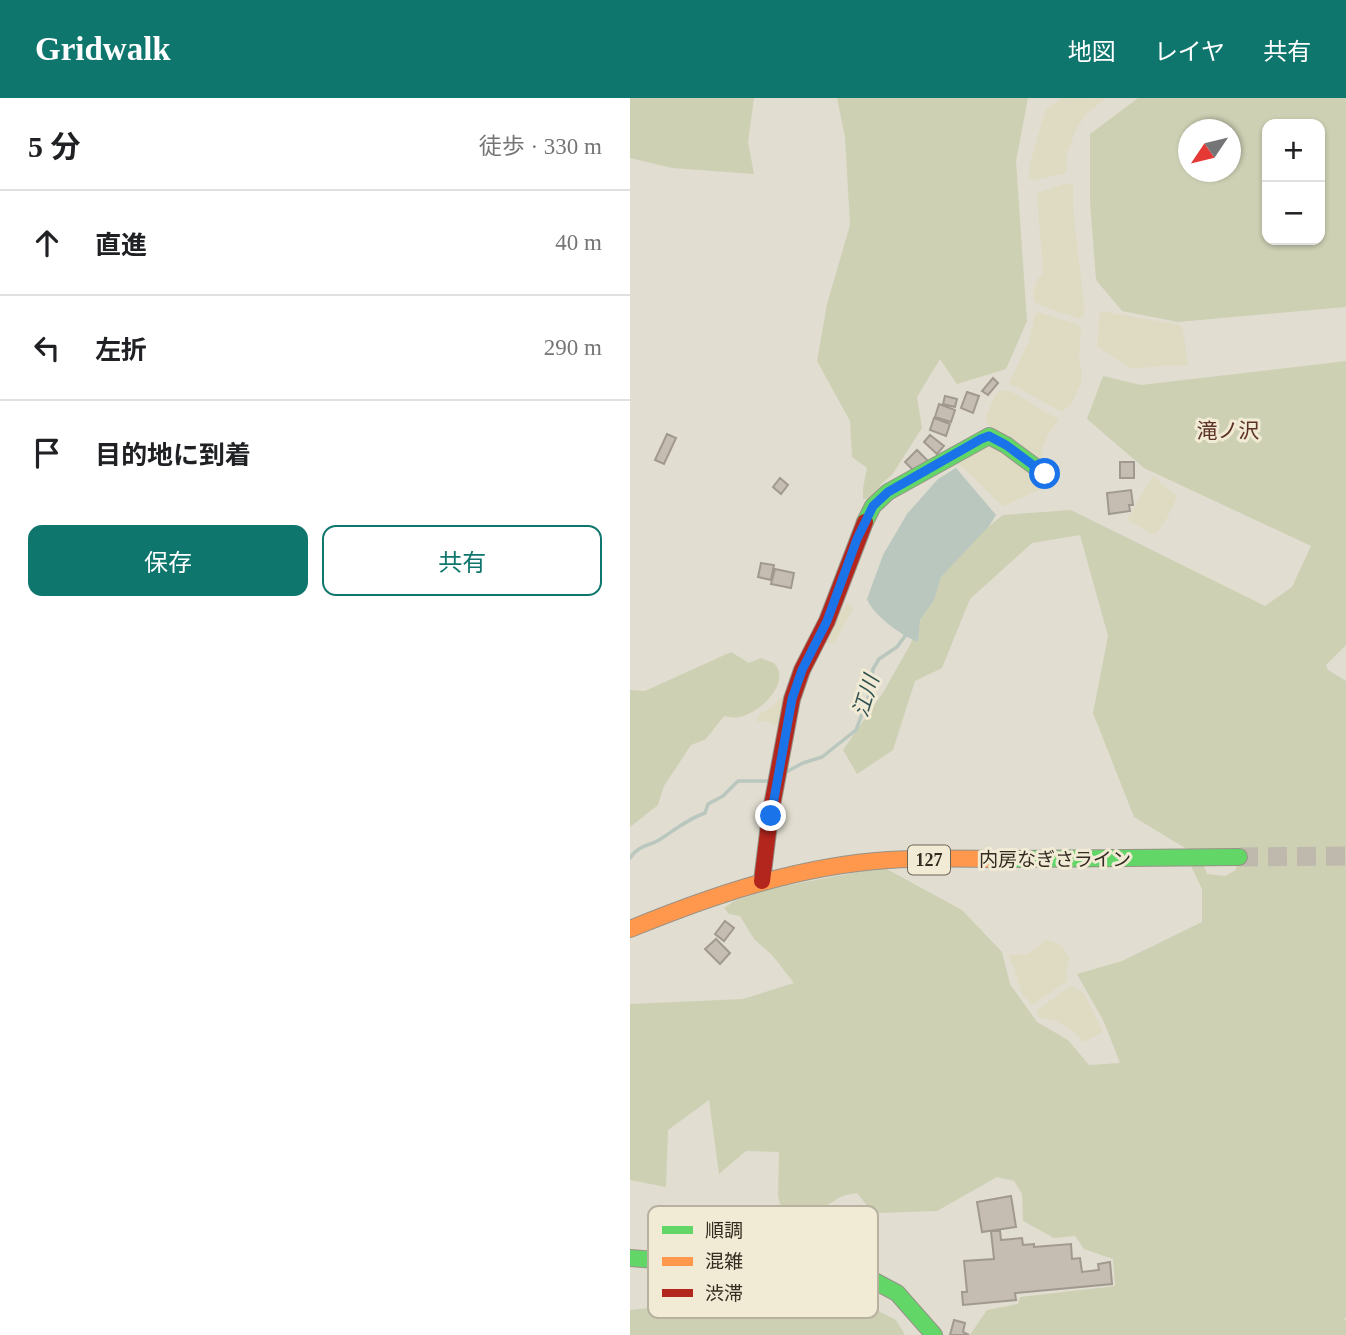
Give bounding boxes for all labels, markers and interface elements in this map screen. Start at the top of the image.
text: Gridwalk [35,31,171,67]
text: 地図 [1068,39,1116,65]
text: レイヤ [1154,39,1225,65]
text: 共有 [1263,39,1311,65]
north arrow [1178,119,1241,182]
map controls [1262,119,1325,245]
button: + [1262,119,1325,182]
text: 5 分 [28,130,81,163]
text: 徒歩 · 330 m [479,134,602,159]
button: − [1262,182,1325,245]
icon: ahead [28,224,66,262]
text: 40 m [555,230,602,255]
text: 直進 [95,231,147,260]
icon: left [28,329,66,367]
text: 290 m [544,335,602,360]
text: 左折 [95,336,147,365]
district label: 滝ノ沢 [1197,419,1260,443]
icon: arrive [28,434,66,472]
text: 目的地に到着 [95,441,251,470]
route start [1029,458,1060,489]
button: 保存 [28,525,308,596]
button: 共有 [322,525,602,596]
water label: 江川 [848,670,884,720]
route end [755,800,786,831]
road number: 127 [908,846,950,874]
street label: 内房なぎさライン [979,849,1131,870]
legend [648,1206,878,1318]
text: 順調 [705,1220,743,1241]
text: 混雑 [705,1251,743,1272]
text: 渋滞 [705,1283,743,1304]

